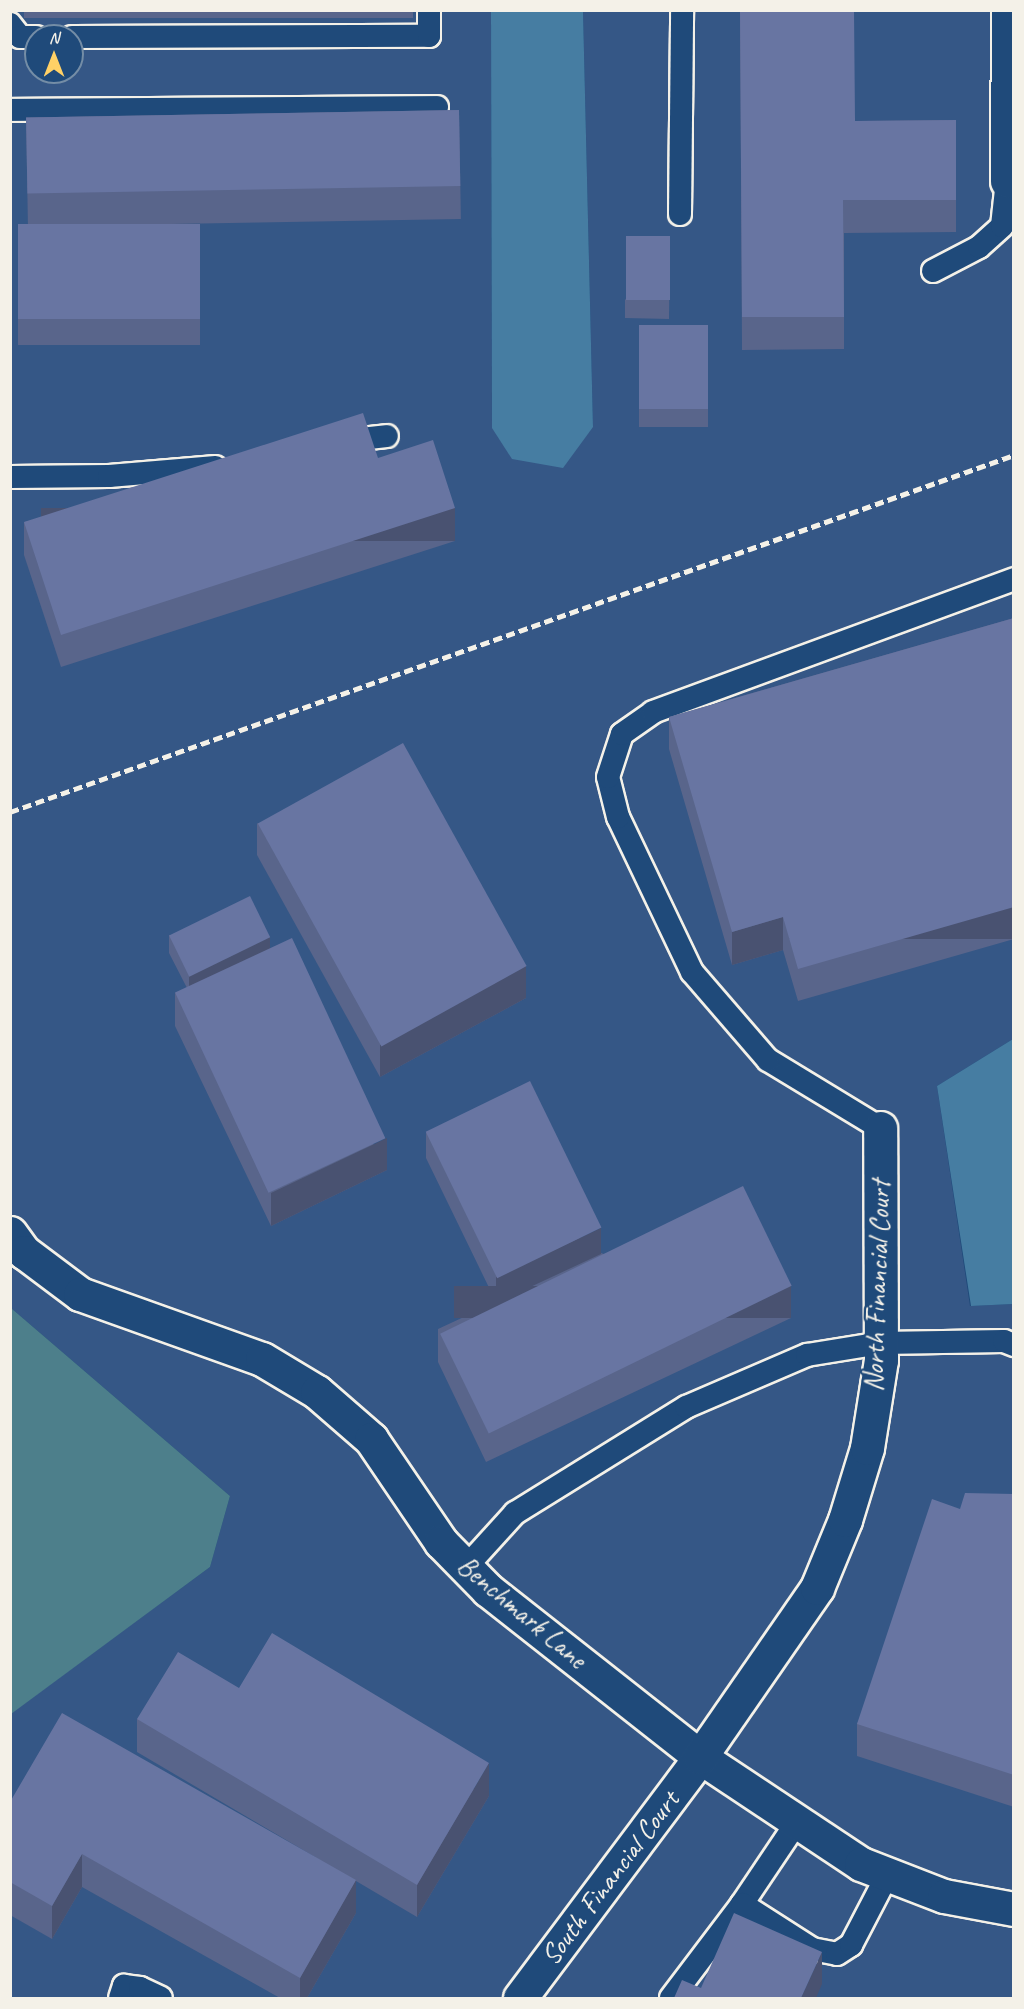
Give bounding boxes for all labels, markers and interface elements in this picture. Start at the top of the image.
north arrow [24,24,84,84]
text: N [49,28,59,48]
street label: North Financial Court [857,1179,897,1393]
street label: Benchmark Lane [450,1548,594,1676]
street label: South Financial Court [534,1784,686,1972]

